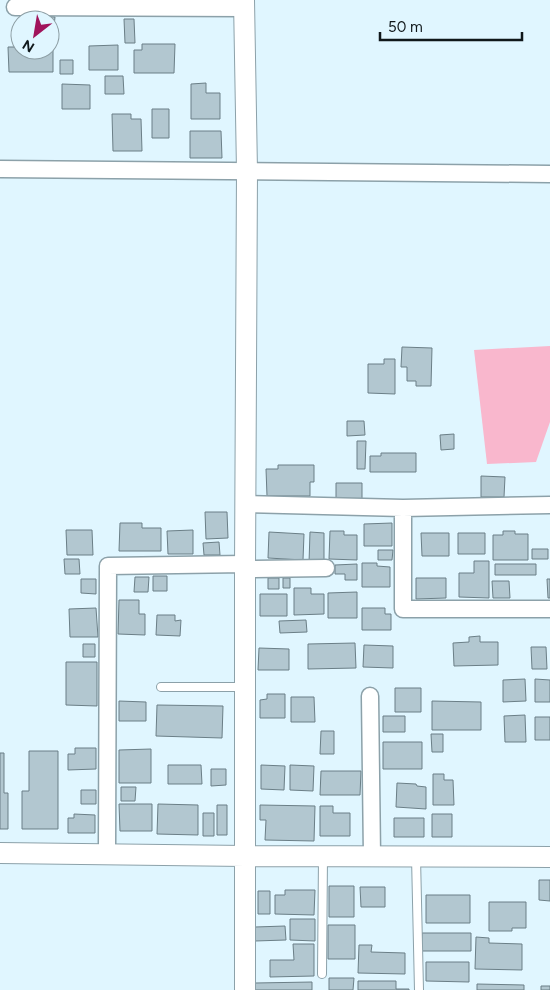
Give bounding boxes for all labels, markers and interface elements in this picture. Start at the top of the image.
north arrow [10,10,60,60]
scale bar [380,10,522,42]
text: 50 m [388,18,423,36]
text: N [20,36,38,56]

